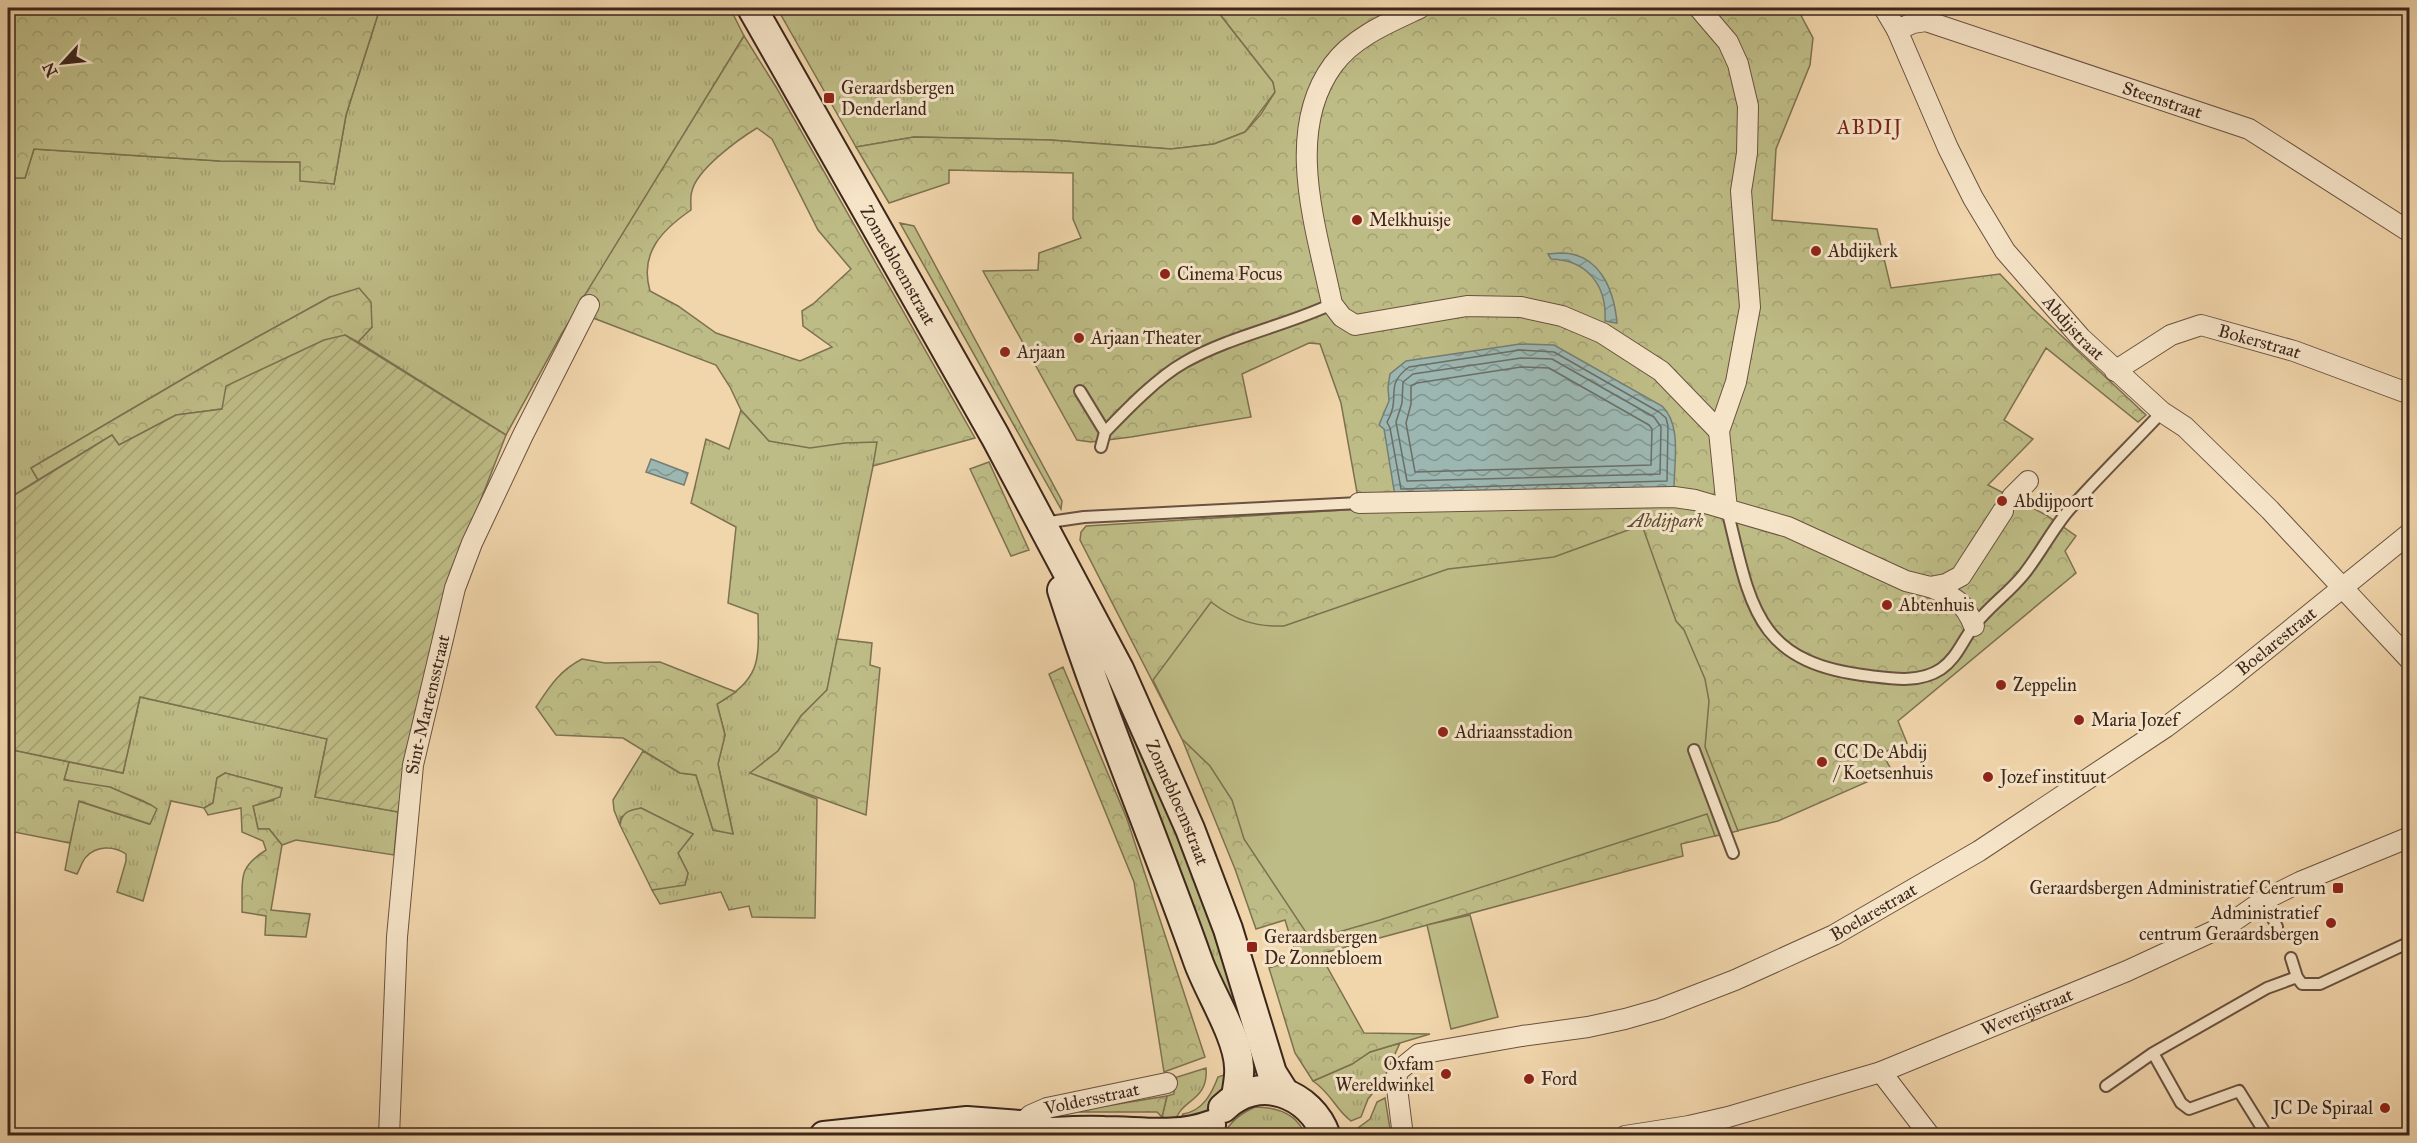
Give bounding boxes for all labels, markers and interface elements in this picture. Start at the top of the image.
north arrow [33,33,93,93]
text: N [38,59,62,80]
place label: Geraardsbergen Denderland [841,77,955,120]
street label: Steenstraat [2120,77,2206,124]
marker: Geraardsbergen Denderland [822,91,836,105]
district label: ABDIJ [1836,115,1903,140]
street label: Zonnebloemstraat [855,202,941,330]
place label: Melkhuisje [1369,209,1451,231]
marker: Melkhuisje [1350,213,1364,227]
place label: Abdijkerk [1827,240,1898,262]
marker: Abdijkerk [1809,244,1823,258]
place label: Cinema Focus [1177,263,1282,285]
marker: Cinema Focus [1158,267,1172,281]
street label: Abdijstraat [2037,290,2109,365]
street label: Bokerstraat [2216,319,2305,364]
place label: Arjaan Theater [1090,327,1201,349]
marker: Arjaan Theater [1072,331,1086,345]
place label: Arjaan [1016,341,1065,363]
marker: Arjaan [998,345,1012,359]
place label: Abdijpoort [2013,490,2094,512]
marker: Abdijpoort [1995,494,2009,508]
park label: Abdijpark [1627,510,1704,533]
place label: Abtenhuis [1898,594,1974,616]
marker: Abtenhuis [1880,598,1894,612]
street label: Boelarestraat [2232,602,2321,680]
street label: Sint-Martensstraat [401,632,455,775]
place label: Zeppelin [2013,674,2077,696]
marker: Zeppelin [1994,678,2008,692]
place label: Maria Jozef [2091,709,2181,732]
marker: Maria Jozef [2072,713,2086,727]
place label: Adriaansstadion [1454,721,1573,743]
marker: Adriaansstadion [1436,725,1450,739]
street label: Zonnebloemstraat [1141,737,1214,869]
place label: CC De Abdij / Koetsenhuis [1832,741,1933,784]
marker: CC De Abdij / Koetsenhuis [1815,755,1829,769]
place label: Jozef instituut [1998,766,2107,789]
marker: Jozef instituut [1981,770,1995,784]
place label: Geraardsbergen Administratief Centrum [2029,877,2326,900]
street label: Boelarestraat [1826,878,1921,946]
marker: Geraardsbergen Administratief Centrum [2331,881,2345,895]
place label: Administratief centrum Geraardsbergen [2139,902,2322,946]
marker: Administratief centrum Geraardsbergen [2324,916,2338,930]
place label: Geraardsbergen De Zonnebloem [1264,926,1382,969]
marker: Geraardsbergen De Zonnebloem [1245,940,1259,954]
street label: Weverijstraat [1978,983,2077,1041]
place label: Oxfam Wereldwinkel [1335,1053,1434,1096]
marker: Oxfam Wereldwinkel [1439,1067,1453,1081]
place label: Ford [1541,1068,1577,1090]
marker: Ford [1522,1072,1536,1086]
street label: Voldersstraat [1041,1078,1142,1119]
place label: JC De Spiraal [2271,1097,2373,1120]
marker: JC De Spiraal [2378,1101,2392,1115]

